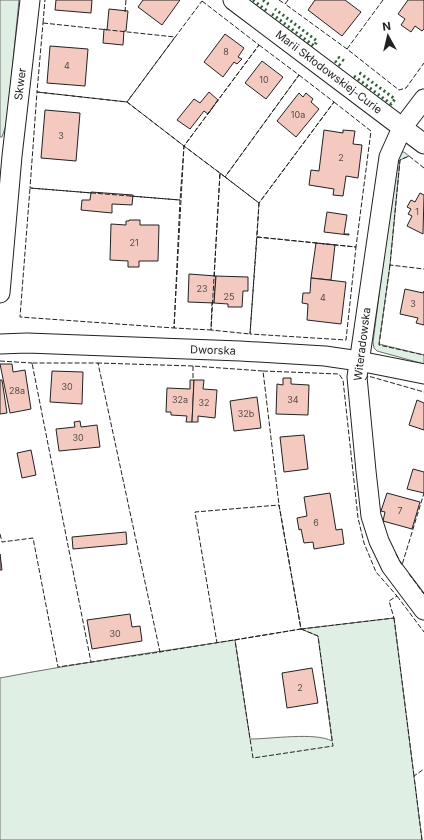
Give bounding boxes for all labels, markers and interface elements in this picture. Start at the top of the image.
north arrow [368,16,408,56]
text: N [381,19,392,34]
street label: Marii Skłodowskiej-Curie [273,27,385,117]
house number: 8 [223,46,229,57]
house number: 4 [64,60,70,71]
street label: Skwer [11,67,29,101]
house number: 10 [259,74,269,85]
house number: 10a [291,109,305,120]
house number: 3 [58,130,64,141]
house number: 2 [338,152,344,163]
house number: 1 [415,206,419,217]
house number: 21 [129,237,139,248]
house number: 23 [196,283,208,294]
house number: 25 [224,291,234,302]
house number: 4 [320,292,326,303]
house number: 3 [410,298,416,309]
street label: Witeradowska [351,306,373,382]
street label: Dworska [190,342,236,358]
house number: 30 [61,381,73,392]
house number: 28a [9,385,25,396]
house number: 32a [172,394,188,405]
house number: 34 [287,394,299,405]
house number: 32 [198,397,210,408]
house number: 32b [238,408,255,419]
house number: 30 [72,432,84,443]
house number: 7 [397,505,403,516]
house number: 6 [313,517,319,528]
house number: 30 [109,628,121,639]
house number: 2 [297,682,303,693]

